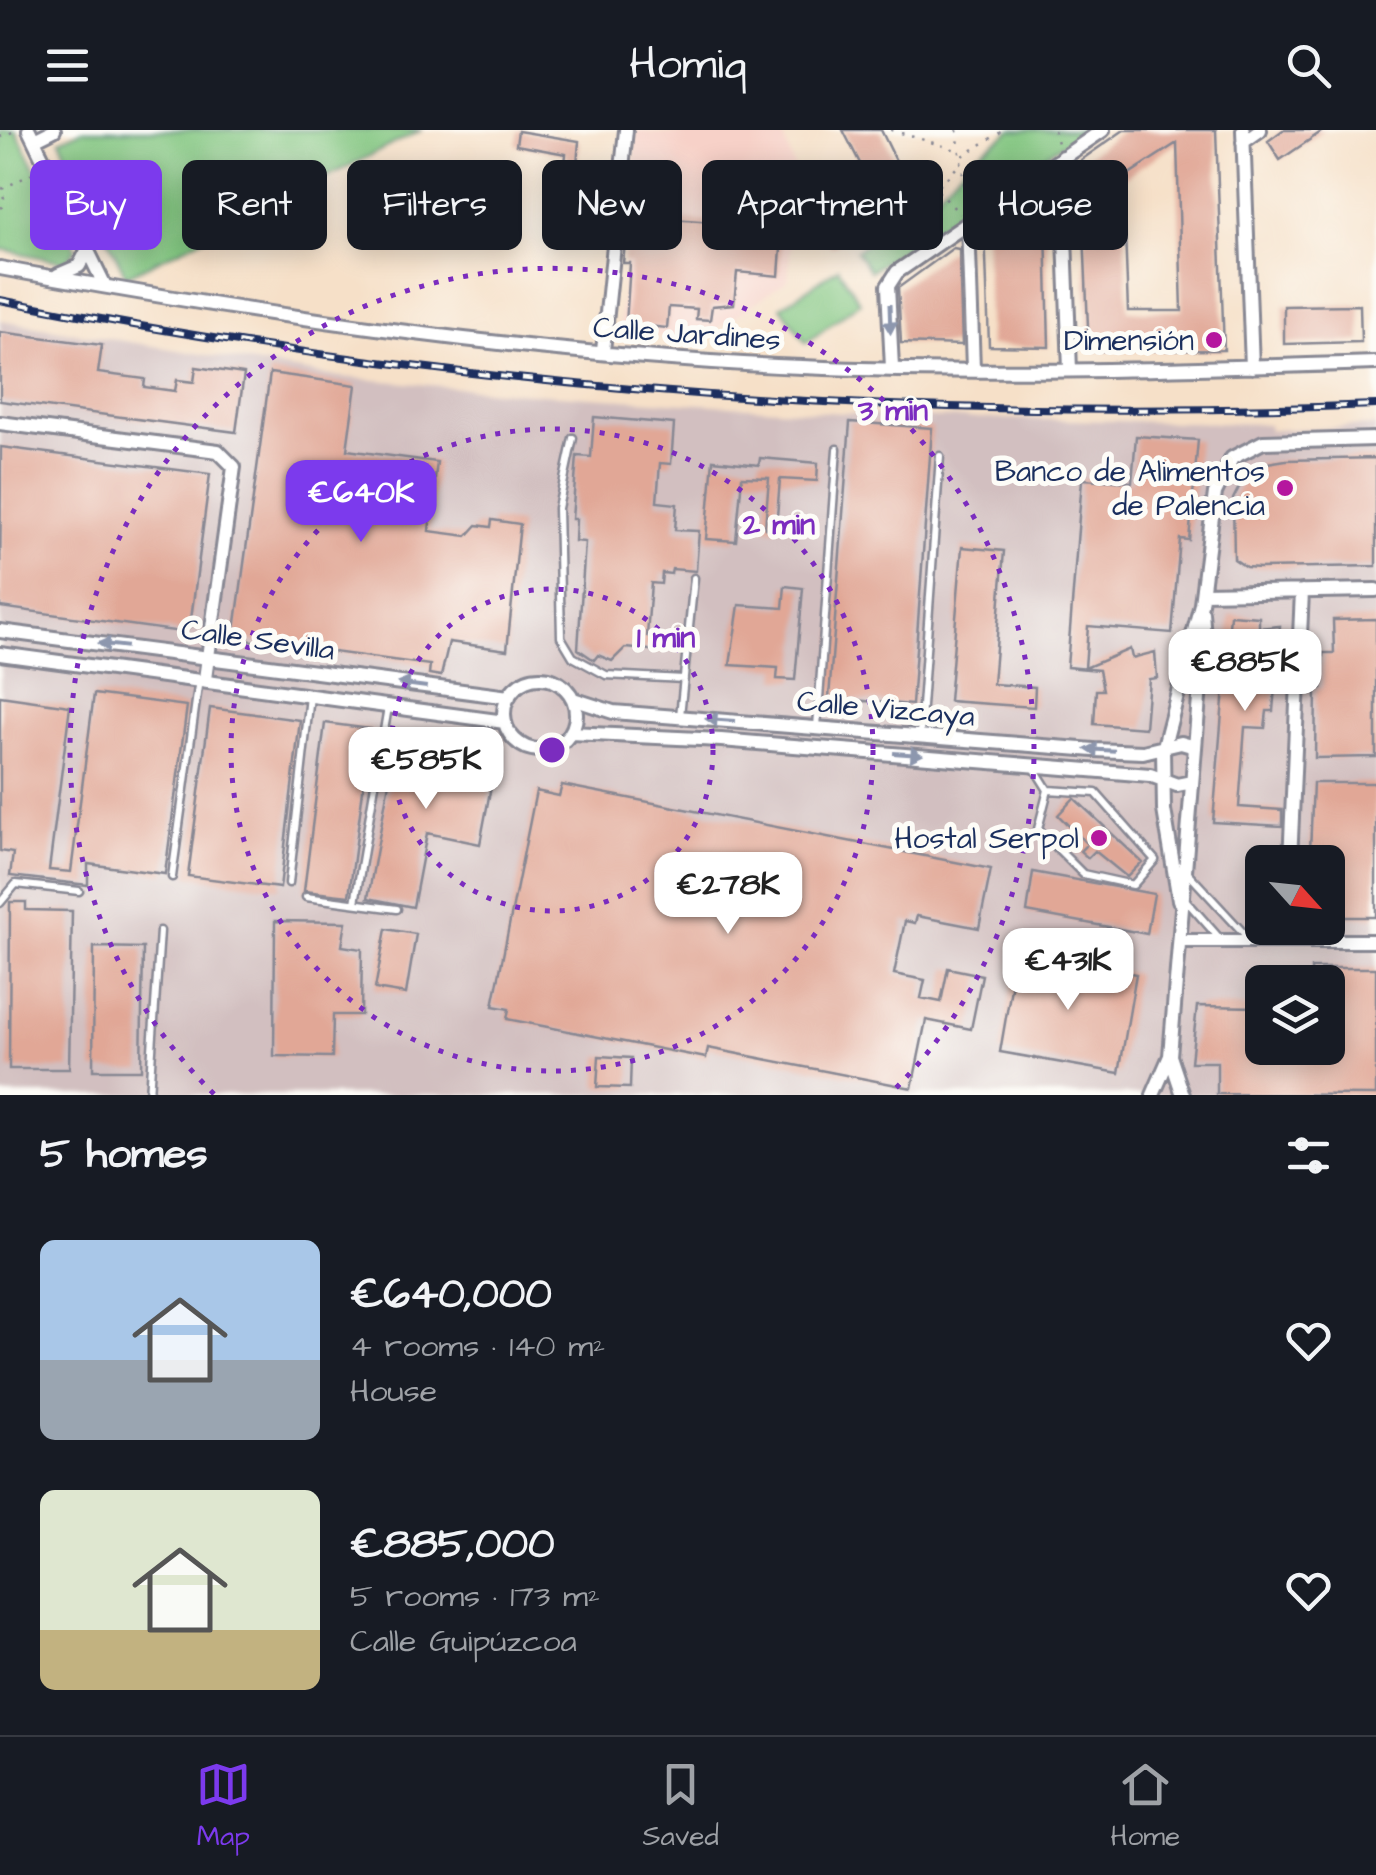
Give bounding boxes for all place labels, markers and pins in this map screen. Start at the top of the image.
place label: Dimensión [1064,320,1194,362]
marker: Dimensión [1203,329,1225,351]
place label: Banco de Alimentos de Palencia [995,451,1265,527]
pin: €640K [291,460,431,545]
marker: Banco de Alimentos de Palencia [1274,477,1296,499]
pin: €885K [1175,629,1315,714]
pin: €585K [356,727,496,812]
centre of rings [534,732,570,768]
place label: Hostal Serpol [894,818,1079,860]
marker: Hostal Serpol [1088,827,1110,849]
pin: €278K [658,852,798,937]
pin: €431K [998,928,1138,1013]

